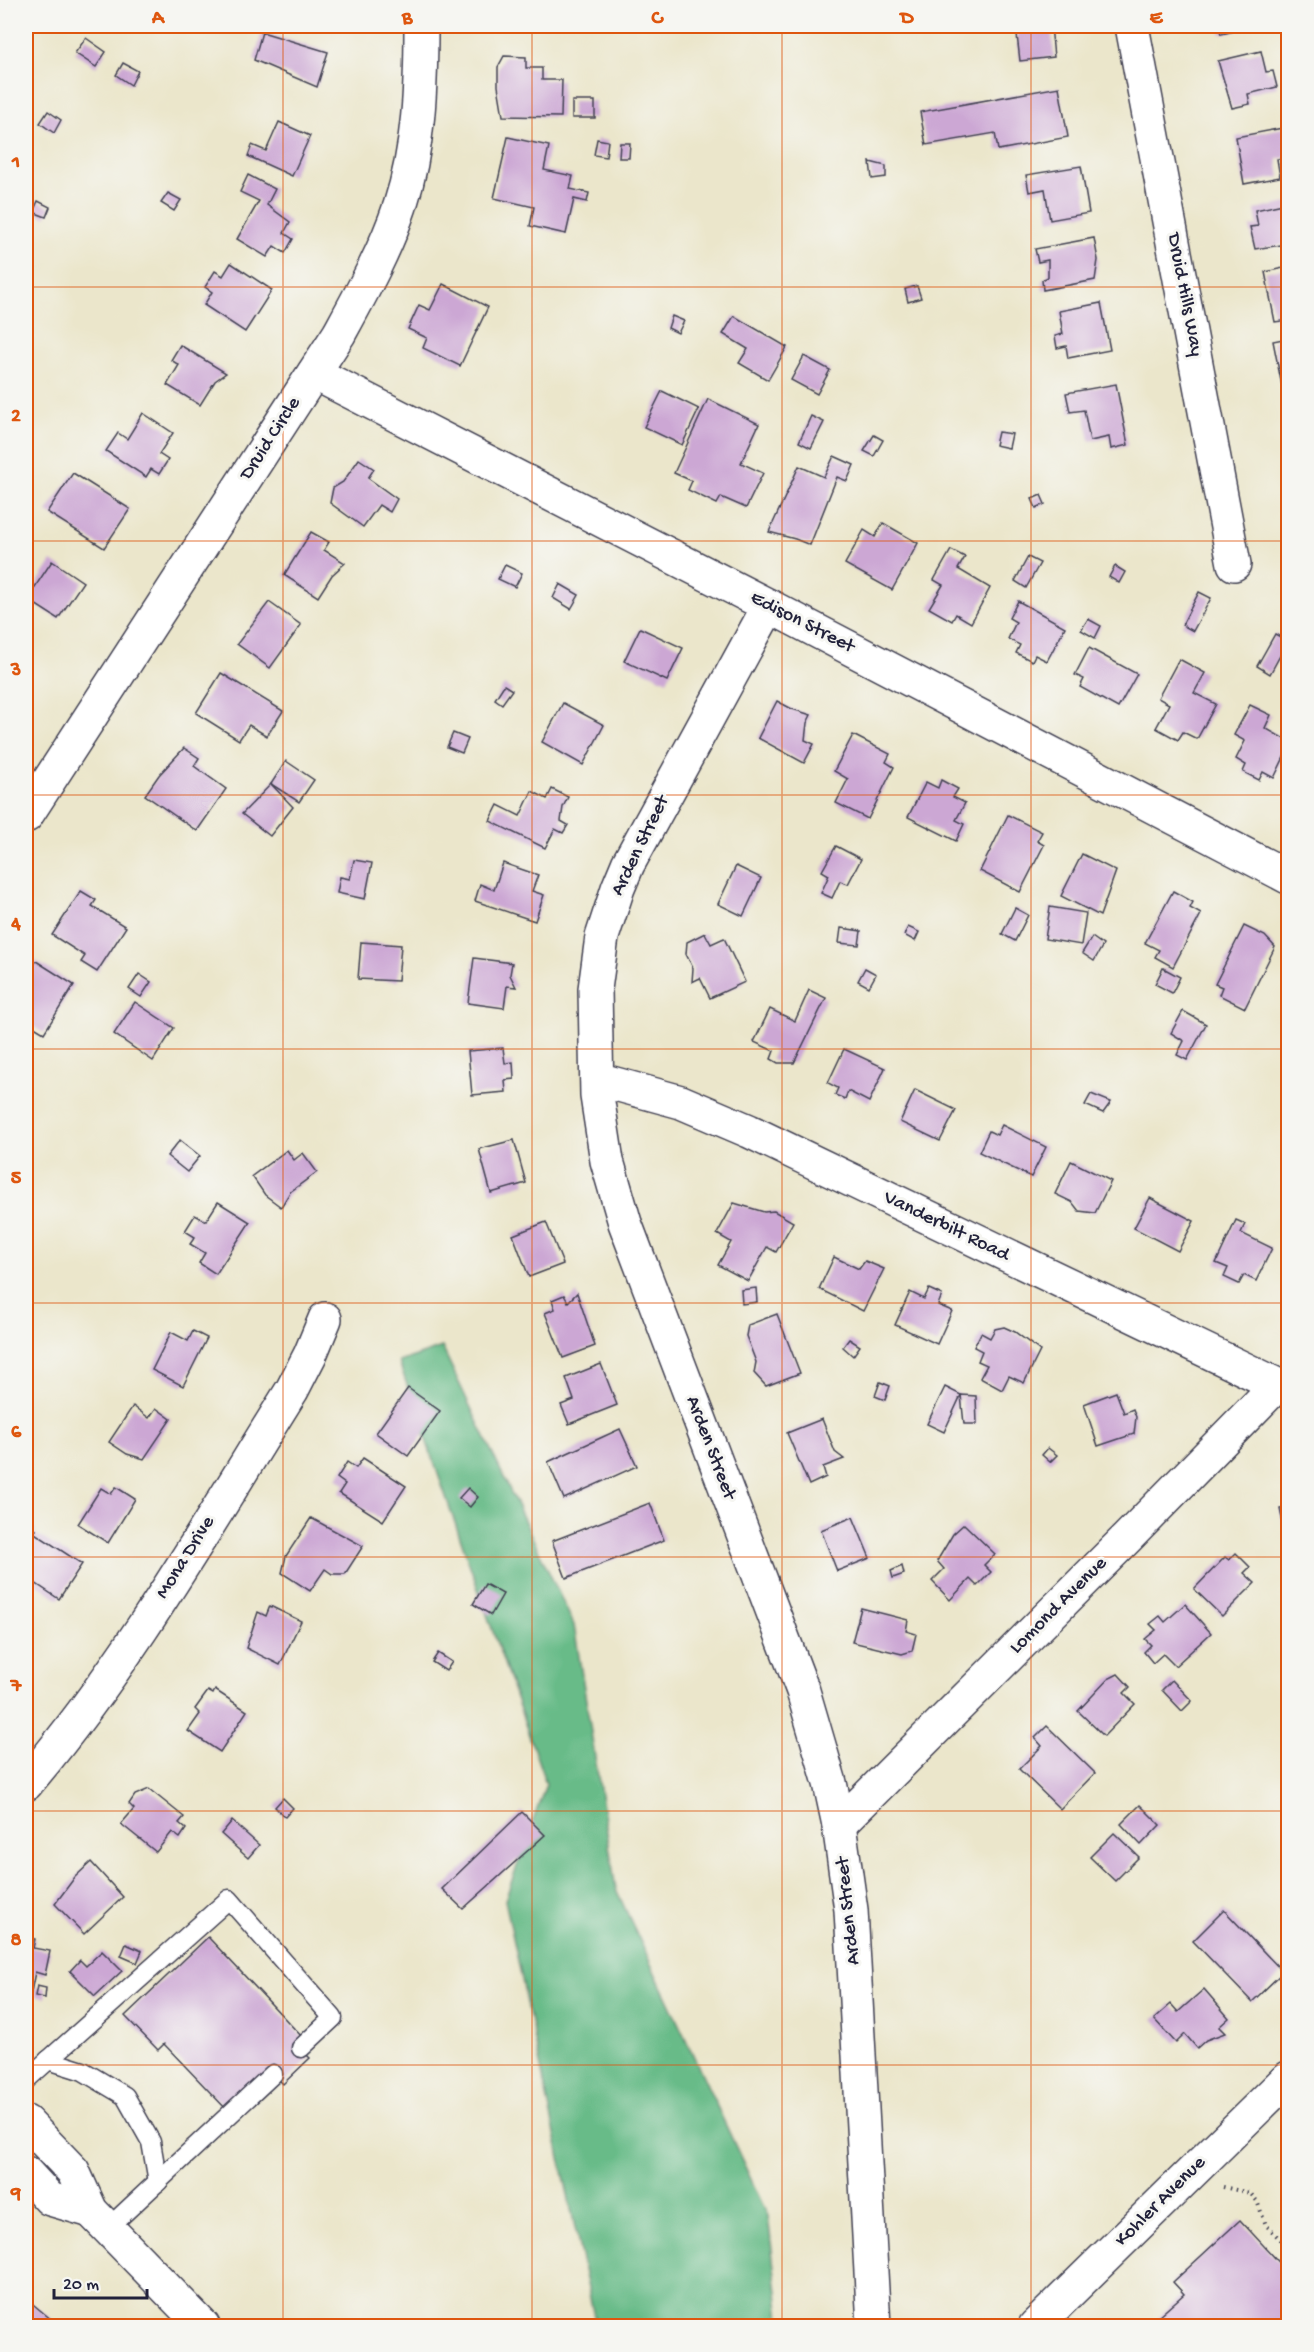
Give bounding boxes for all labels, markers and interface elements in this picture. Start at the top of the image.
text: A [151,8,166,31]
text: B [401,8,413,31]
text: C [651,8,665,31]
text: D [898,8,914,31]
text: E [1150,8,1164,31]
text: 1 [11,152,20,175]
street label: Druid Hills Way [1160,230,1207,359]
street label: Druid Circle [235,393,307,486]
text: 2 [11,406,21,429]
street label: Edison Street [746,587,860,660]
text: 3 [10,660,21,683]
street label: Arden Street [607,791,676,900]
text: 4 [10,914,21,937]
text: 5 [11,1168,22,1191]
street label: Vanderbilt Road [879,1186,1015,1268]
street label: Arden Street [680,1393,741,1504]
text: 6 [11,1422,22,1445]
street label: Mona Drive [152,1512,221,1604]
street label: Lomond Avenue [1005,1552,1113,1660]
text: 7 [10,1676,23,1699]
street label: Arden Street [832,1854,866,1966]
text: 8 [11,1930,22,1953]
street label: Kohler Avenue [1111,2151,1212,2252]
text: 9 [10,2184,21,2207]
scale bar [54,2262,147,2300]
text: 20 m [63,2275,99,2296]

